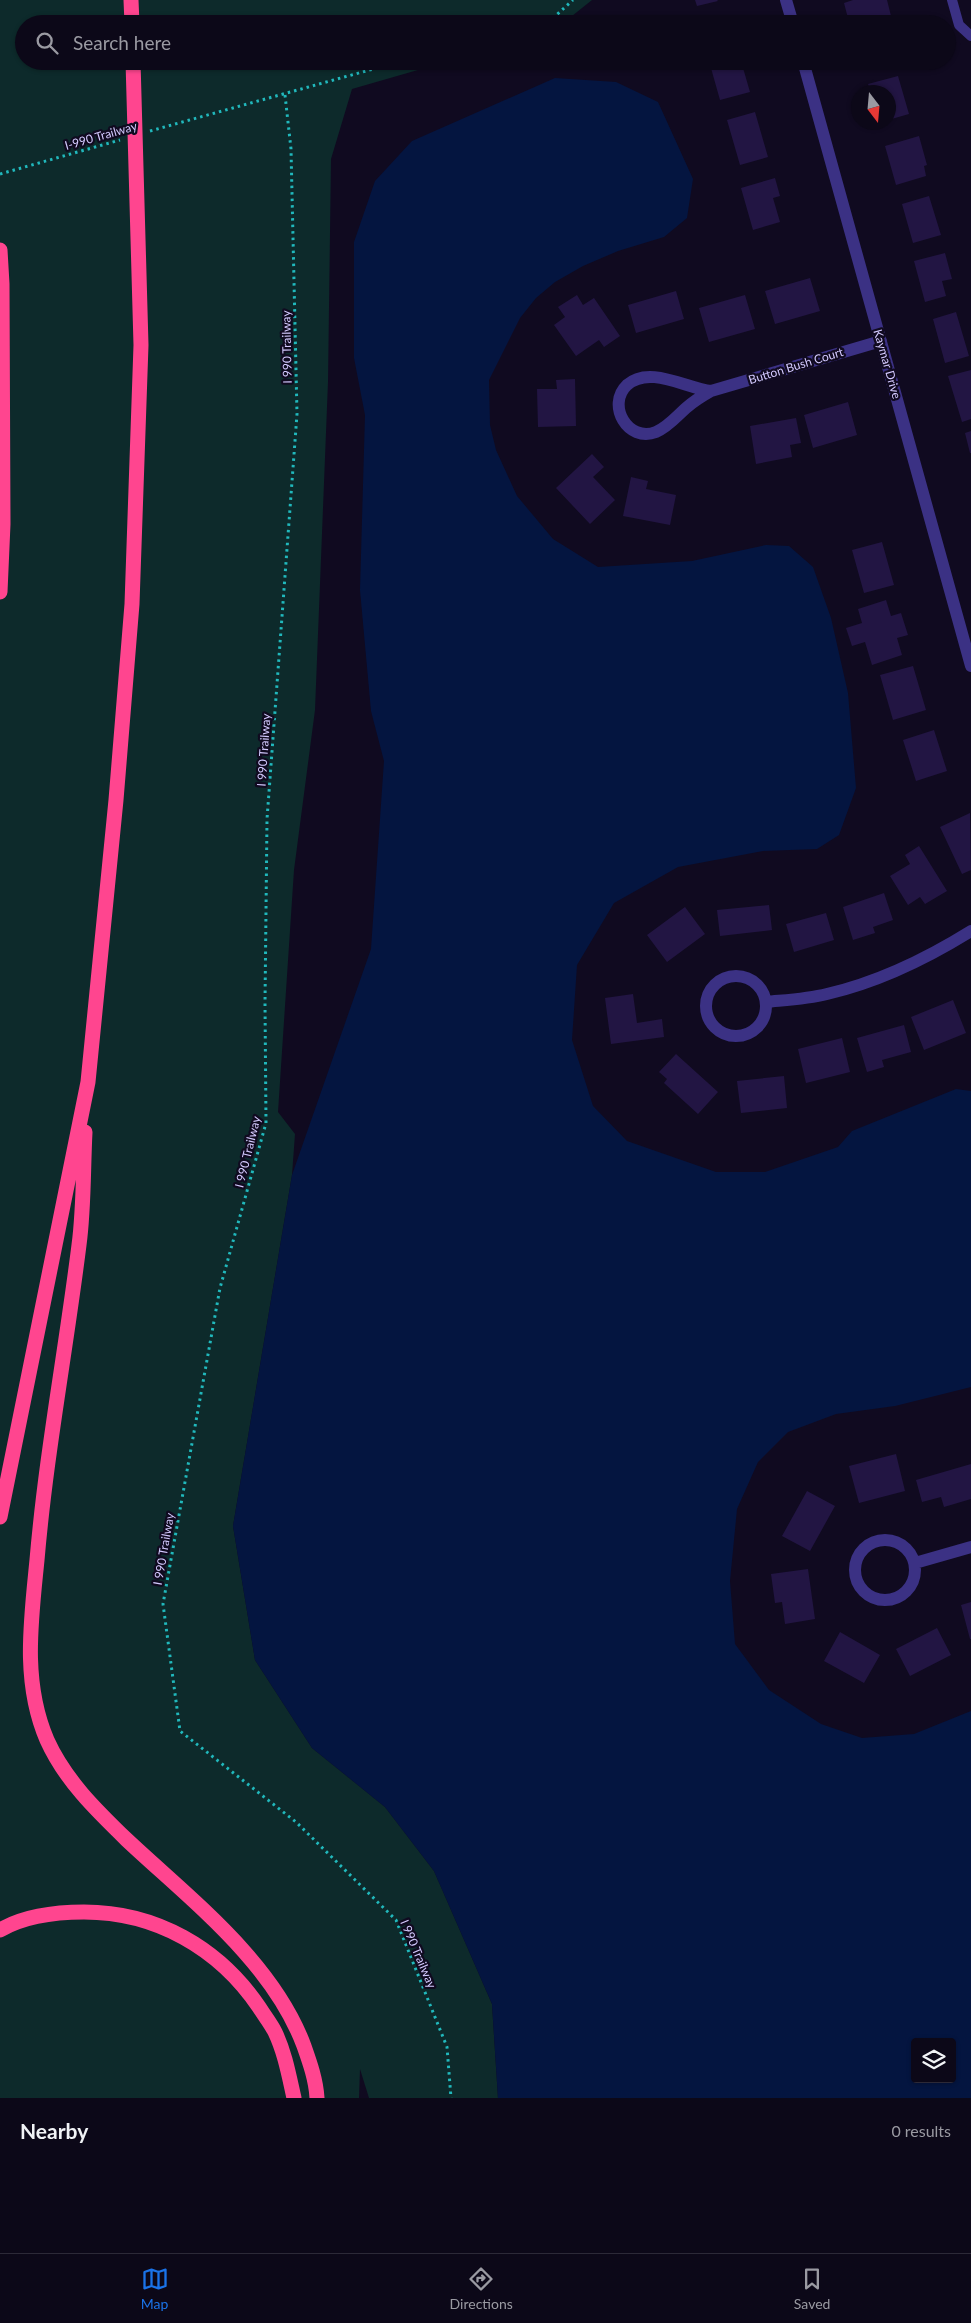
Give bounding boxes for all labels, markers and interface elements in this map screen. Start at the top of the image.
search box [15,15,956,70]
icon: search [33,29,61,57]
text: Search here [73,31,171,54]
north arrow [851,85,896,130]
street label: I-990 Trailway [63,118,140,153]
street label: I 990 Trailway [278,310,295,384]
street label: Kaymar Drive [870,327,905,400]
street label: Button Bush Court [747,344,846,387]
street label: I 990 Trailway [253,712,274,787]
street label: I 990 Trailway [231,1114,264,1189]
street label: I 990 Trailway [150,1511,177,1586]
street label: I 990 Trailway [397,1917,440,1991]
map controls [911,2038,956,2083]
button: layers [911,2038,956,2083]
text: Nearby [20,2118,88,2143]
text: 0 results [891,2121,951,2140]
tab: Map [141,2265,169,2312]
tab: Directions [450,2265,513,2312]
tab: Saved [794,2265,830,2312]

